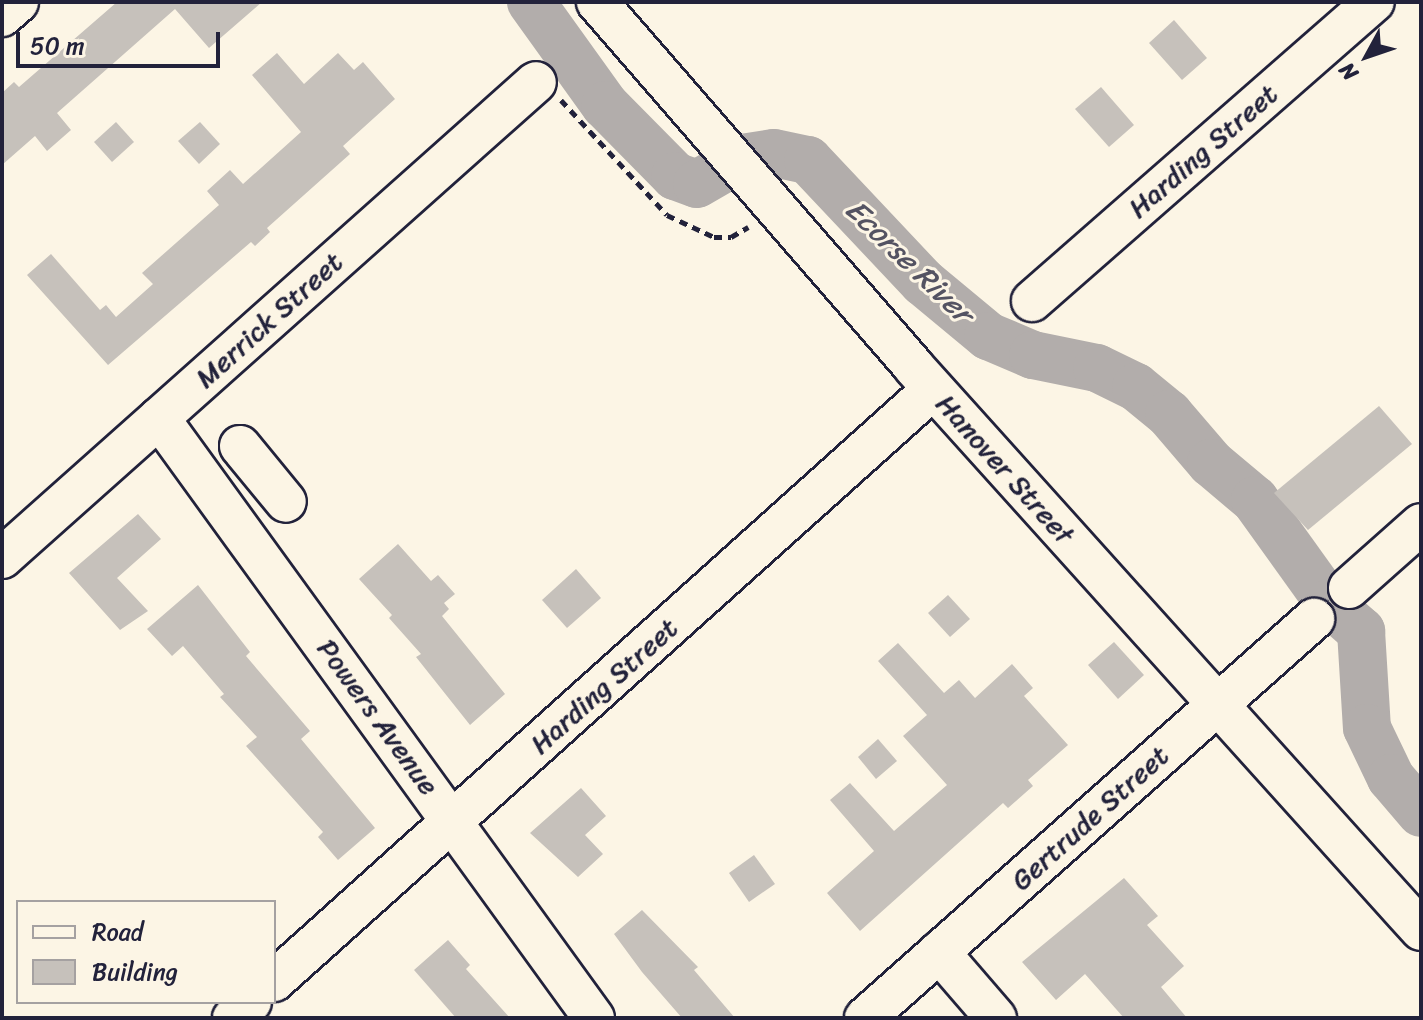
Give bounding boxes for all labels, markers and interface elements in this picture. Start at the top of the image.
scale bar [20,16,224,66]
north arrow [1327,16,1407,96]
text: 50 m [30,25,85,67]
text: N [1328,53,1368,90]
street label: Harding Street [1122,77,1284,225]
water label: Ecorse River [838,191,980,331]
street label: Merrick Street [189,245,349,395]
street label: Hanover Street [929,387,1081,551]
street label: Harding Street [524,611,684,761]
street label: Powers Avenue [310,632,446,802]
street label: Gertrude Street [1005,739,1175,897]
legend [16,900,276,1004]
text: Road [92,911,143,953]
text: Building [92,951,178,993]

